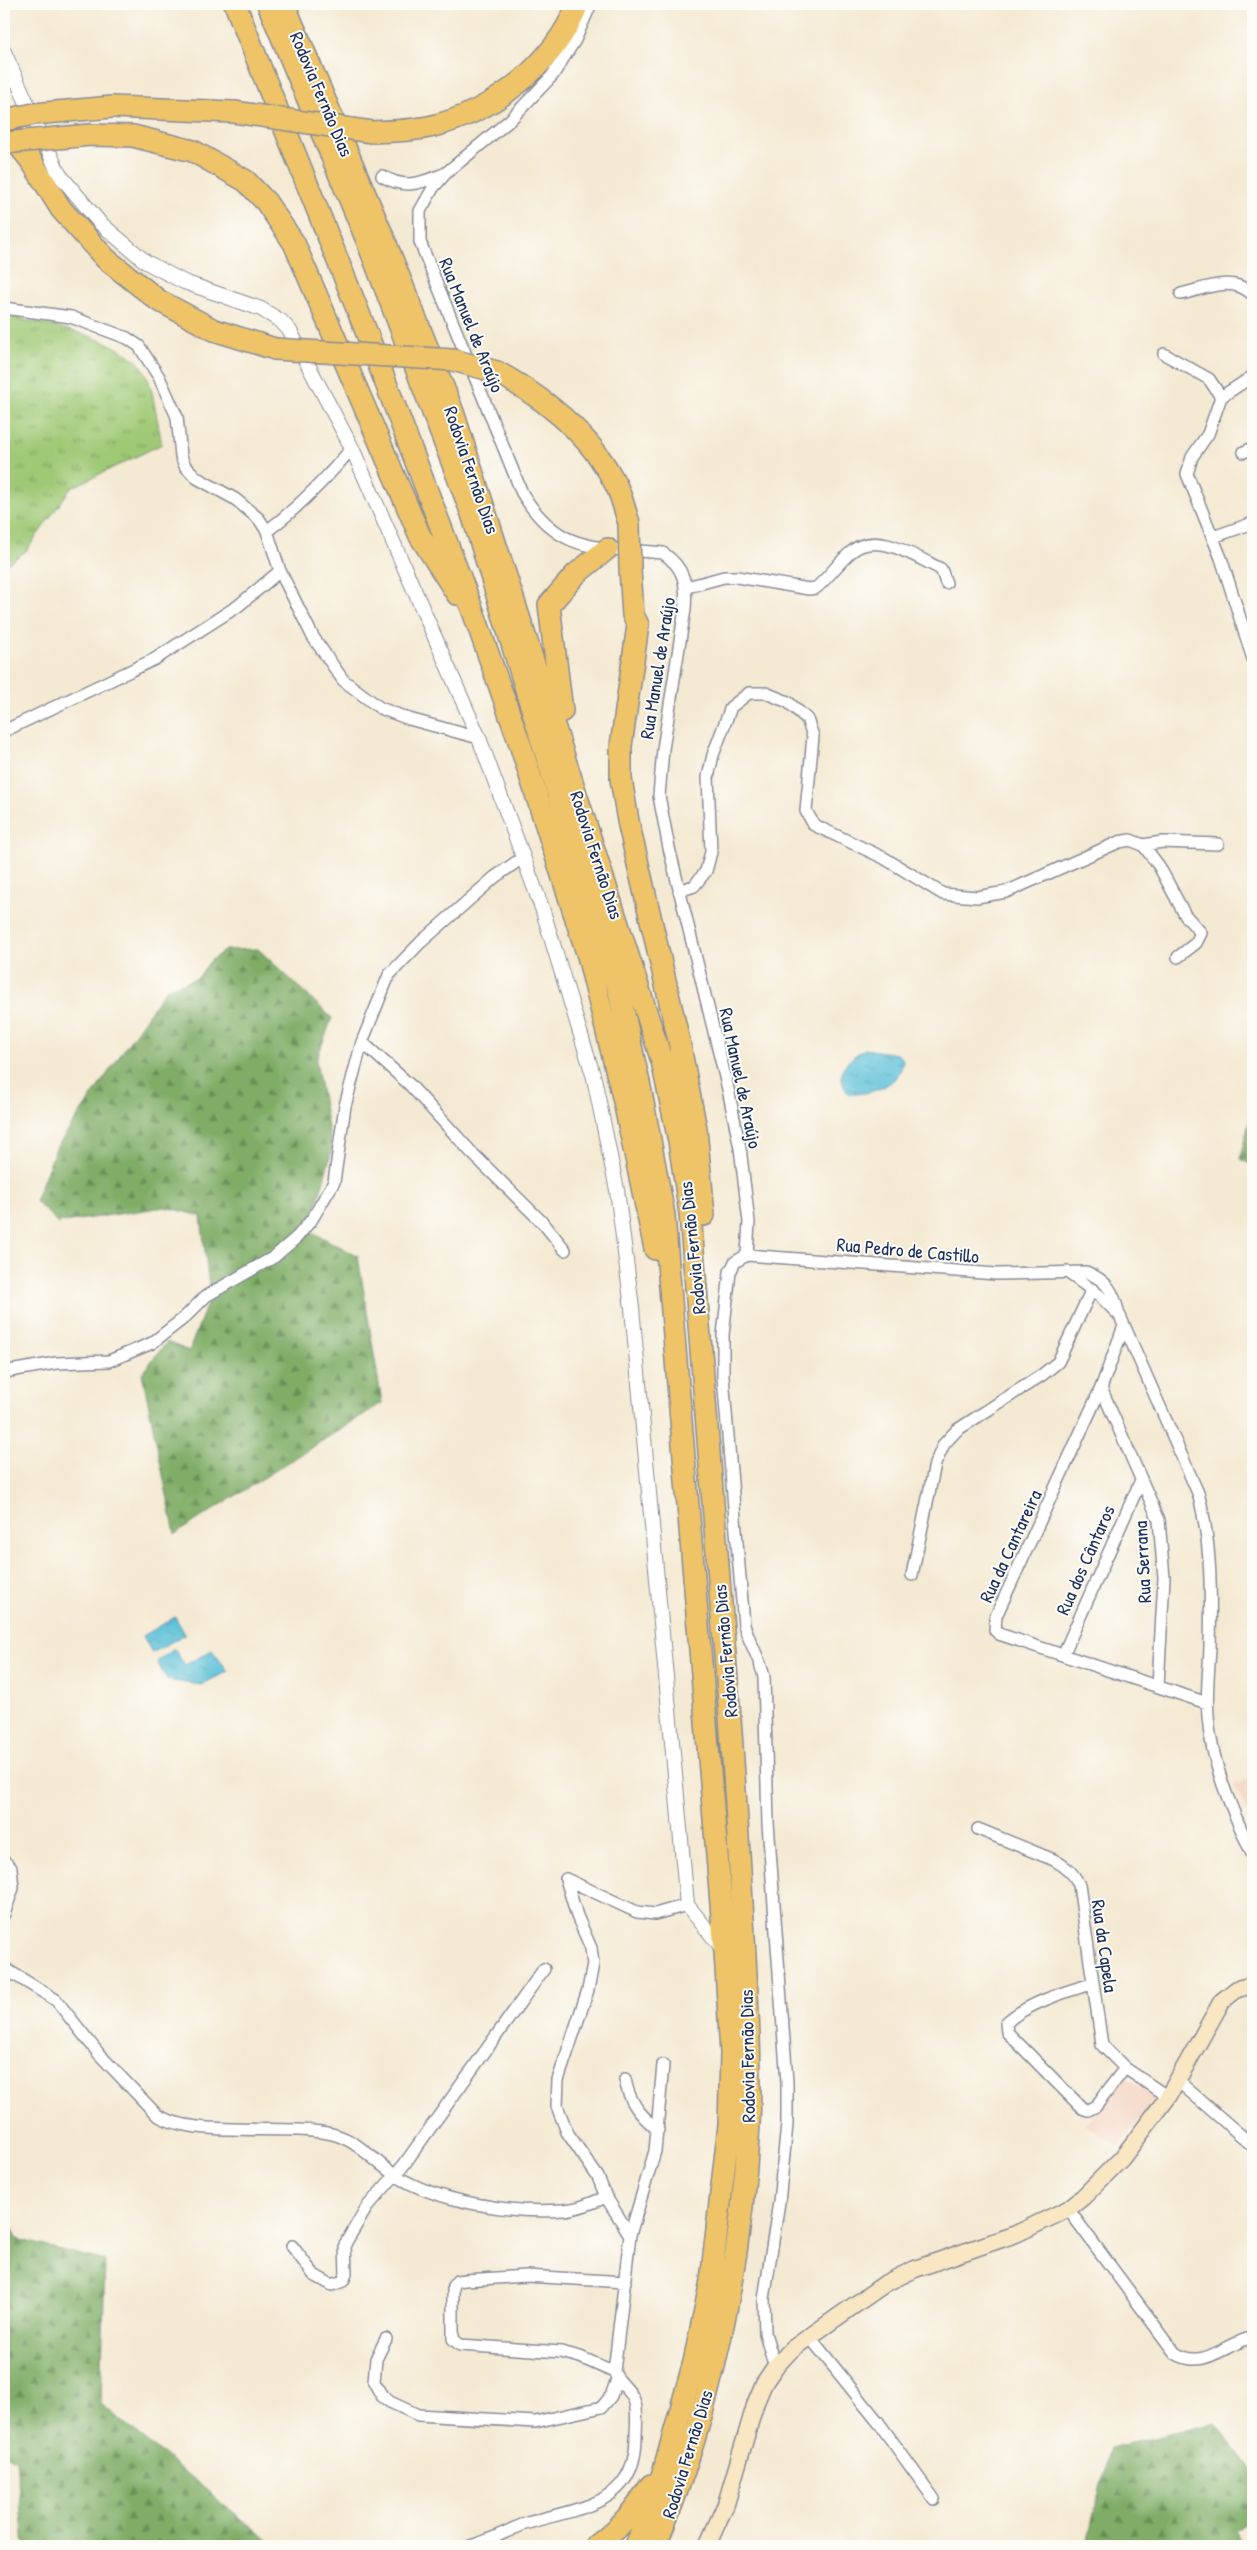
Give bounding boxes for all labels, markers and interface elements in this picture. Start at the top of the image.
street label: Rodovia Fernão Dias [284,28,360,160]
street label: Rua Manuel de Araújo [433,254,511,397]
street label: Rodovia Fernão Dias [438,403,506,537]
street label: Rua Manuel de Araújo [633,595,681,741]
street label: Rodovia Fernão Dias [564,788,630,922]
street label: Rua Manuel de Araújo [713,1005,769,1151]
street label: Rodovia Fernão Dias [672,1180,712,1316]
street label: Rua Pedro de Castillo [836,1231,981,1269]
street label: Rua da Cantareira [973,1485,1048,1607]
street label: Rua dos Cântaros [1049,1501,1121,1619]
street label: Rua Serrana [1127,1520,1157,1604]
street label: Rodovia Fernão Dias [706,1584,744,1718]
street label: Rua da Capela [1086,1898,1124,1995]
street label: Rodovia Fernão Dias [733,1989,761,2123]
street label: Rodovia Fernão Dias [655,2387,719,2521]

